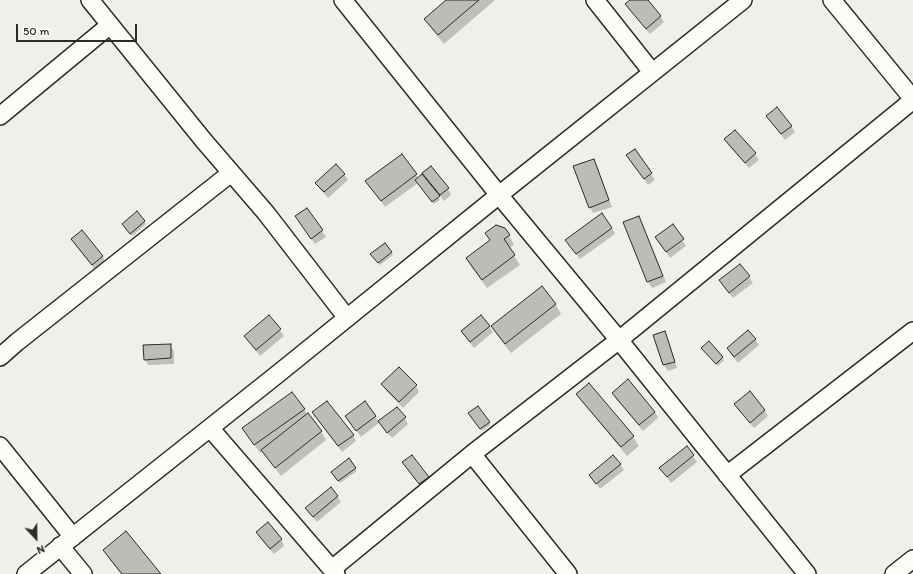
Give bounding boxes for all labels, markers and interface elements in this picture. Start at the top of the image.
scale bar [18,16,139,42]
text: 50 m [23,24,49,38]
north arrow [16,518,56,558]
text: N [35,542,47,557]

